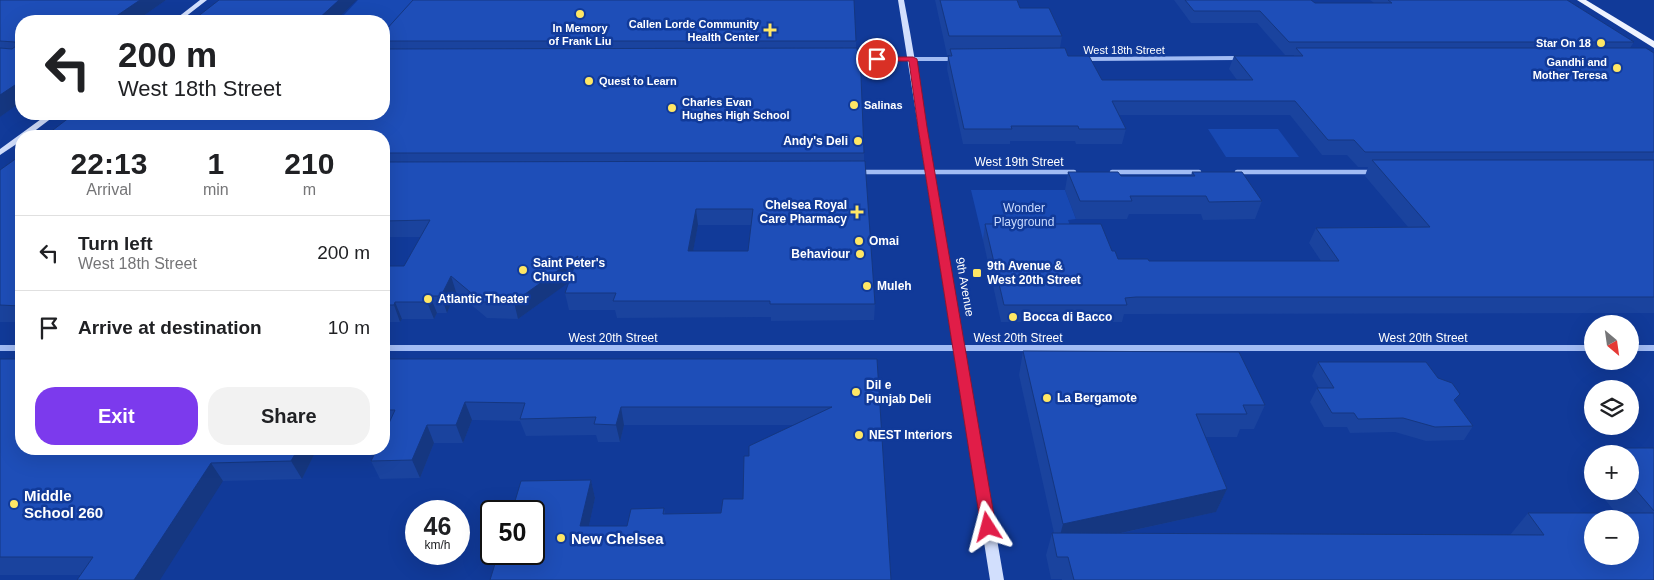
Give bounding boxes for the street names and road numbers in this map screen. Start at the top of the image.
street label: West 18th Street [1083,44,1165,56]
street label: West 19th Street [974,155,1064,169]
street label: 9th Avenue [953,256,977,318]
street label: West 20th Street [568,331,658,345]
street label: West 20th Street [973,331,1063,345]
street label: West 20th Street [1378,331,1468,345]

